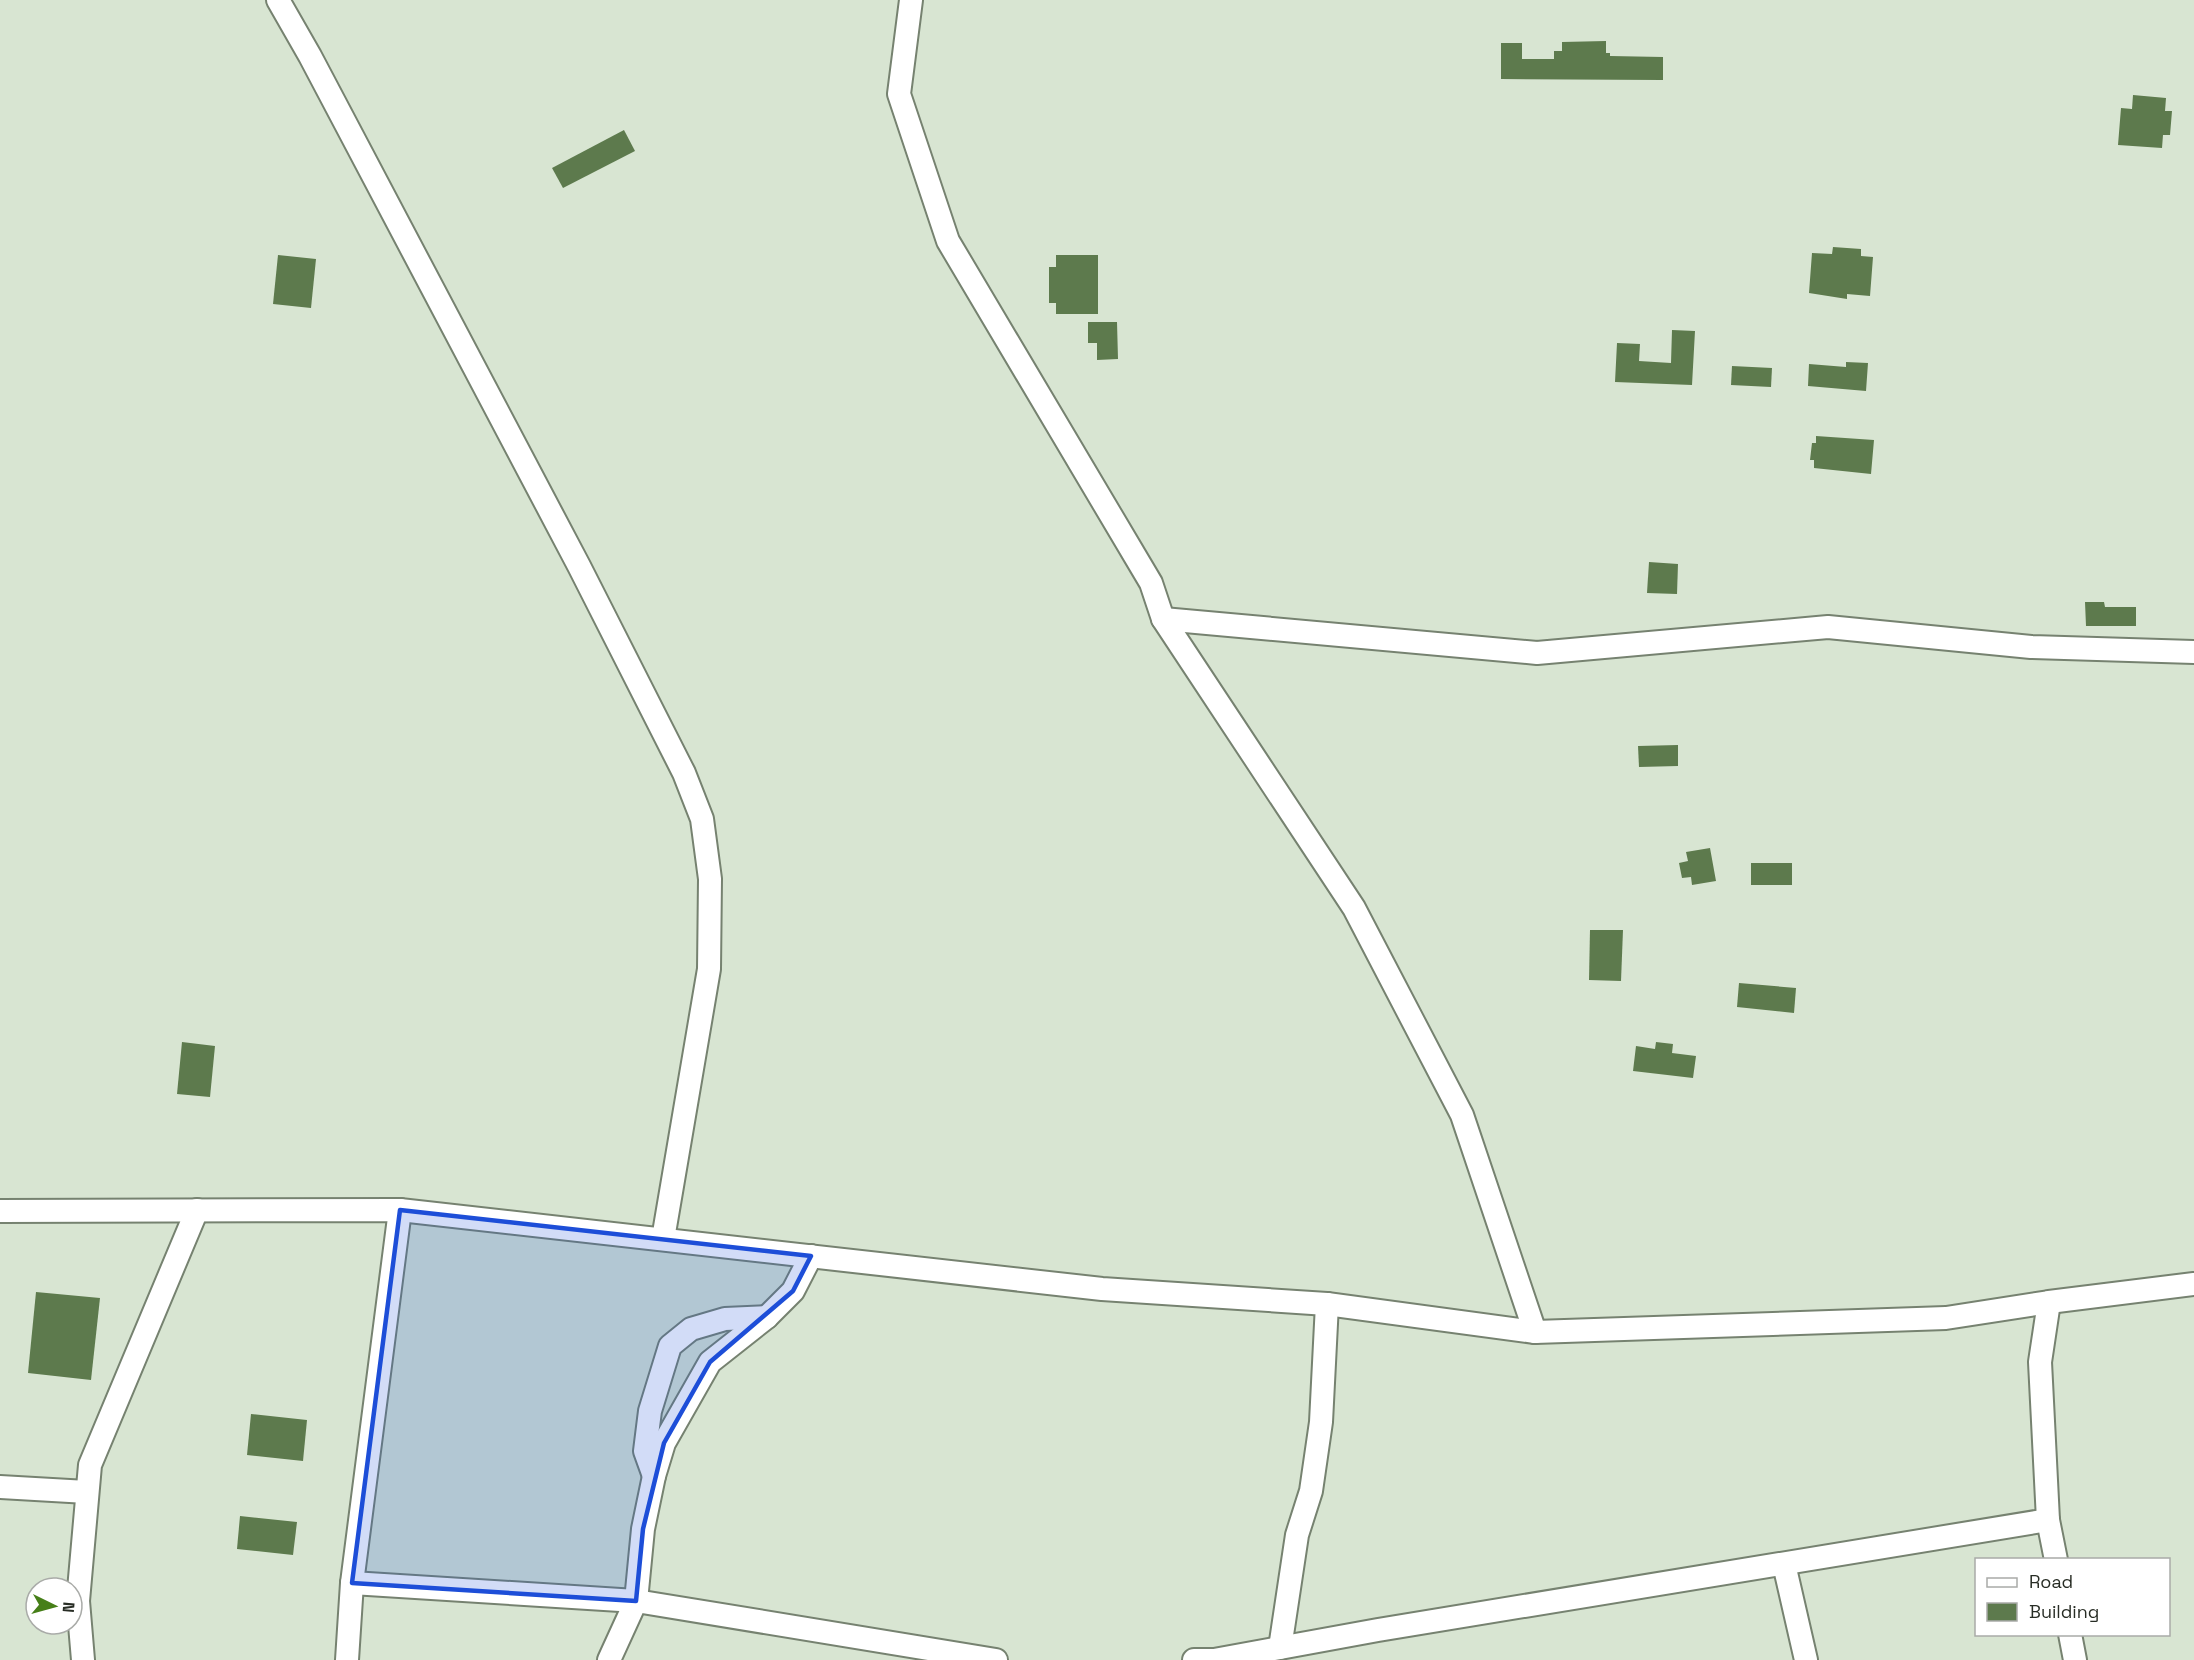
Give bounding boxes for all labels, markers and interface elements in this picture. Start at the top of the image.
legend [1975,1558,2170,1636]
text: Road [2029,1570,2073,1593]
north arrow [24,1576,84,1636]
text: Building [2029,1600,2099,1623]
text: N [58,1601,79,1614]

